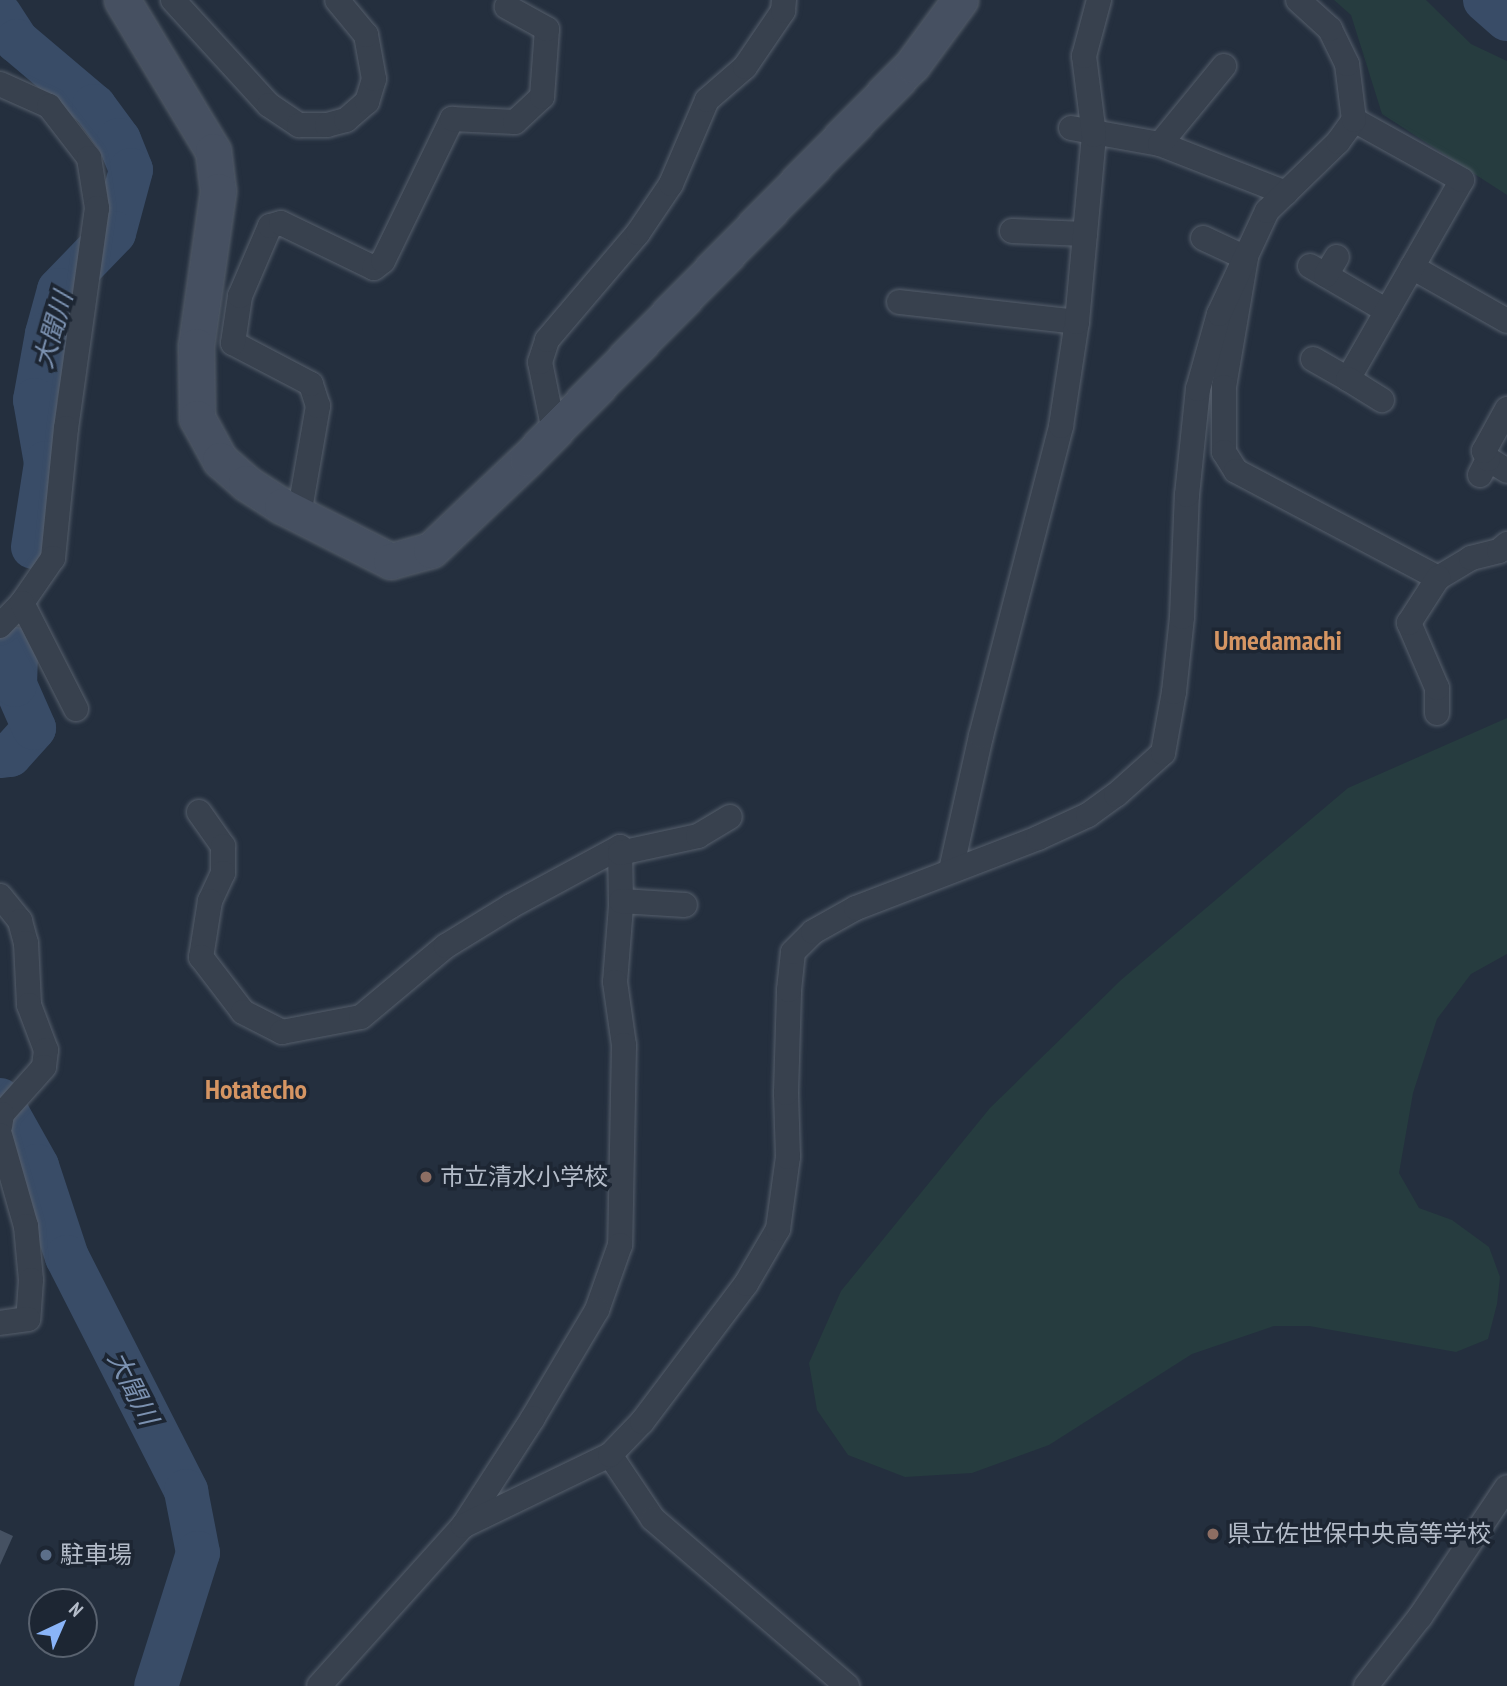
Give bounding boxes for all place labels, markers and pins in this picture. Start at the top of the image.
place label: 市立清水小学校 [440,1163,608,1191]
marker: 市立清水小学校 [418,1169,434,1185]
place label: 県立佐世保中央高等学校 [1227,1520,1491,1548]
marker: 県立佐世保中央高等学校 [1205,1526,1221,1542]
place label: 駐車場 [60,1541,132,1569]
marker: 駐車場 [38,1547,54,1563]

